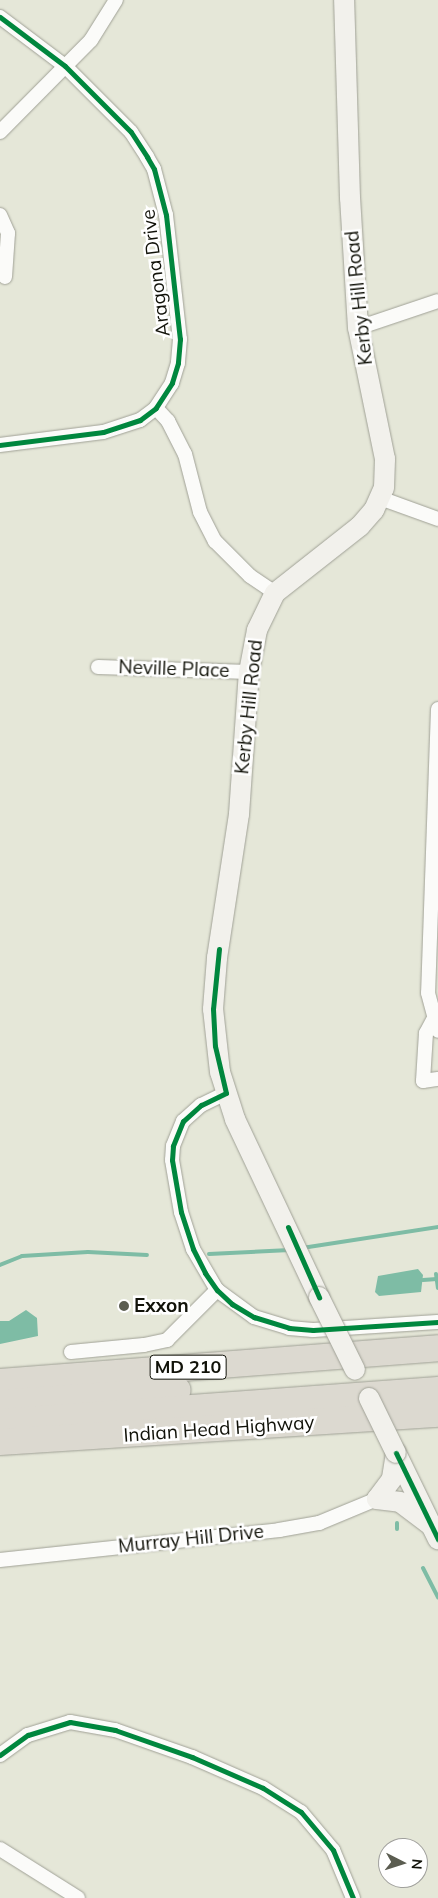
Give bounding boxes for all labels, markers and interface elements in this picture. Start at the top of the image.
street label: Aragona Drive [137,208,175,338]
street label: Kerby Hill Road [341,230,377,366]
street label: Kerby Hill Road [231,639,267,775]
street label: Neville Place [118,656,230,682]
place label: Exxon [134,1295,189,1317]
marker: Exxon [118,1300,130,1312]
road number: MD 210 [149,1351,227,1382]
street label: Indian Head Highway [123,1411,315,1447]
street label: Murray Hill Drive [117,1520,265,1558]
north arrow [378,1838,428,1888]
text: N [408,1858,426,1870]

